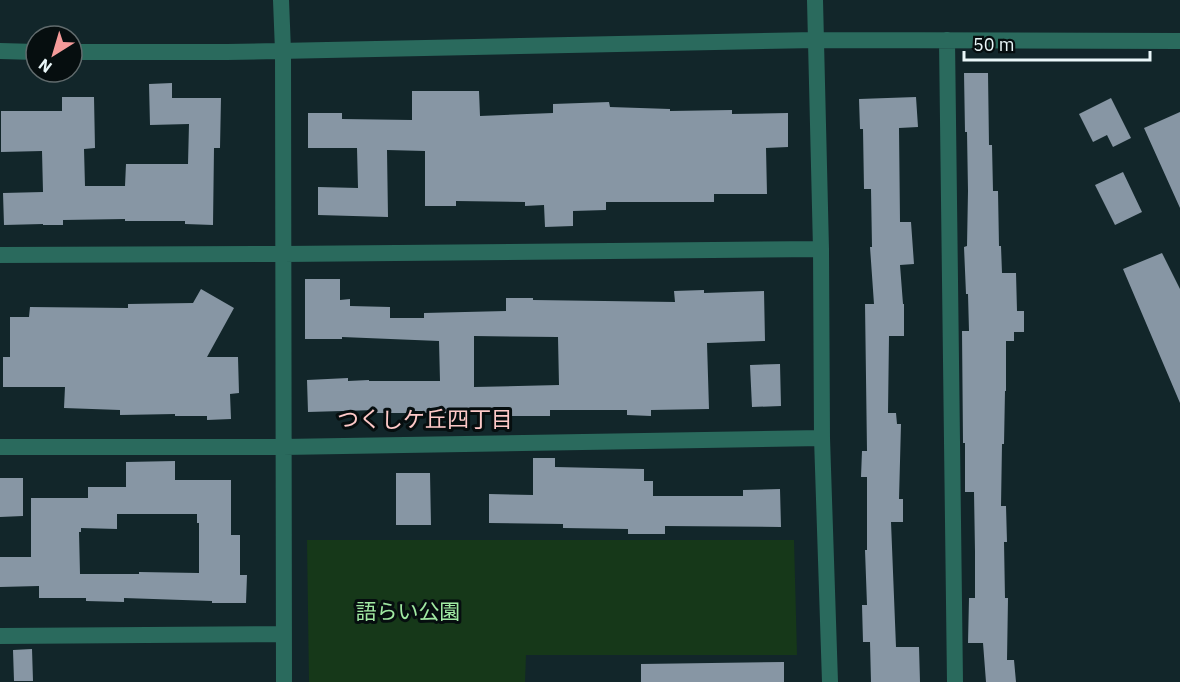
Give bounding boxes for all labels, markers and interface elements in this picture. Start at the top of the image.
north arrow [24,24,84,84]
scale bar [964,24,1150,62]
text: 50 m [973,33,1015,56]
text: N [34,55,56,77]
district label: つくしケ丘四丁目 [337,404,513,433]
park label: 語らい公園 [356,597,461,625]

